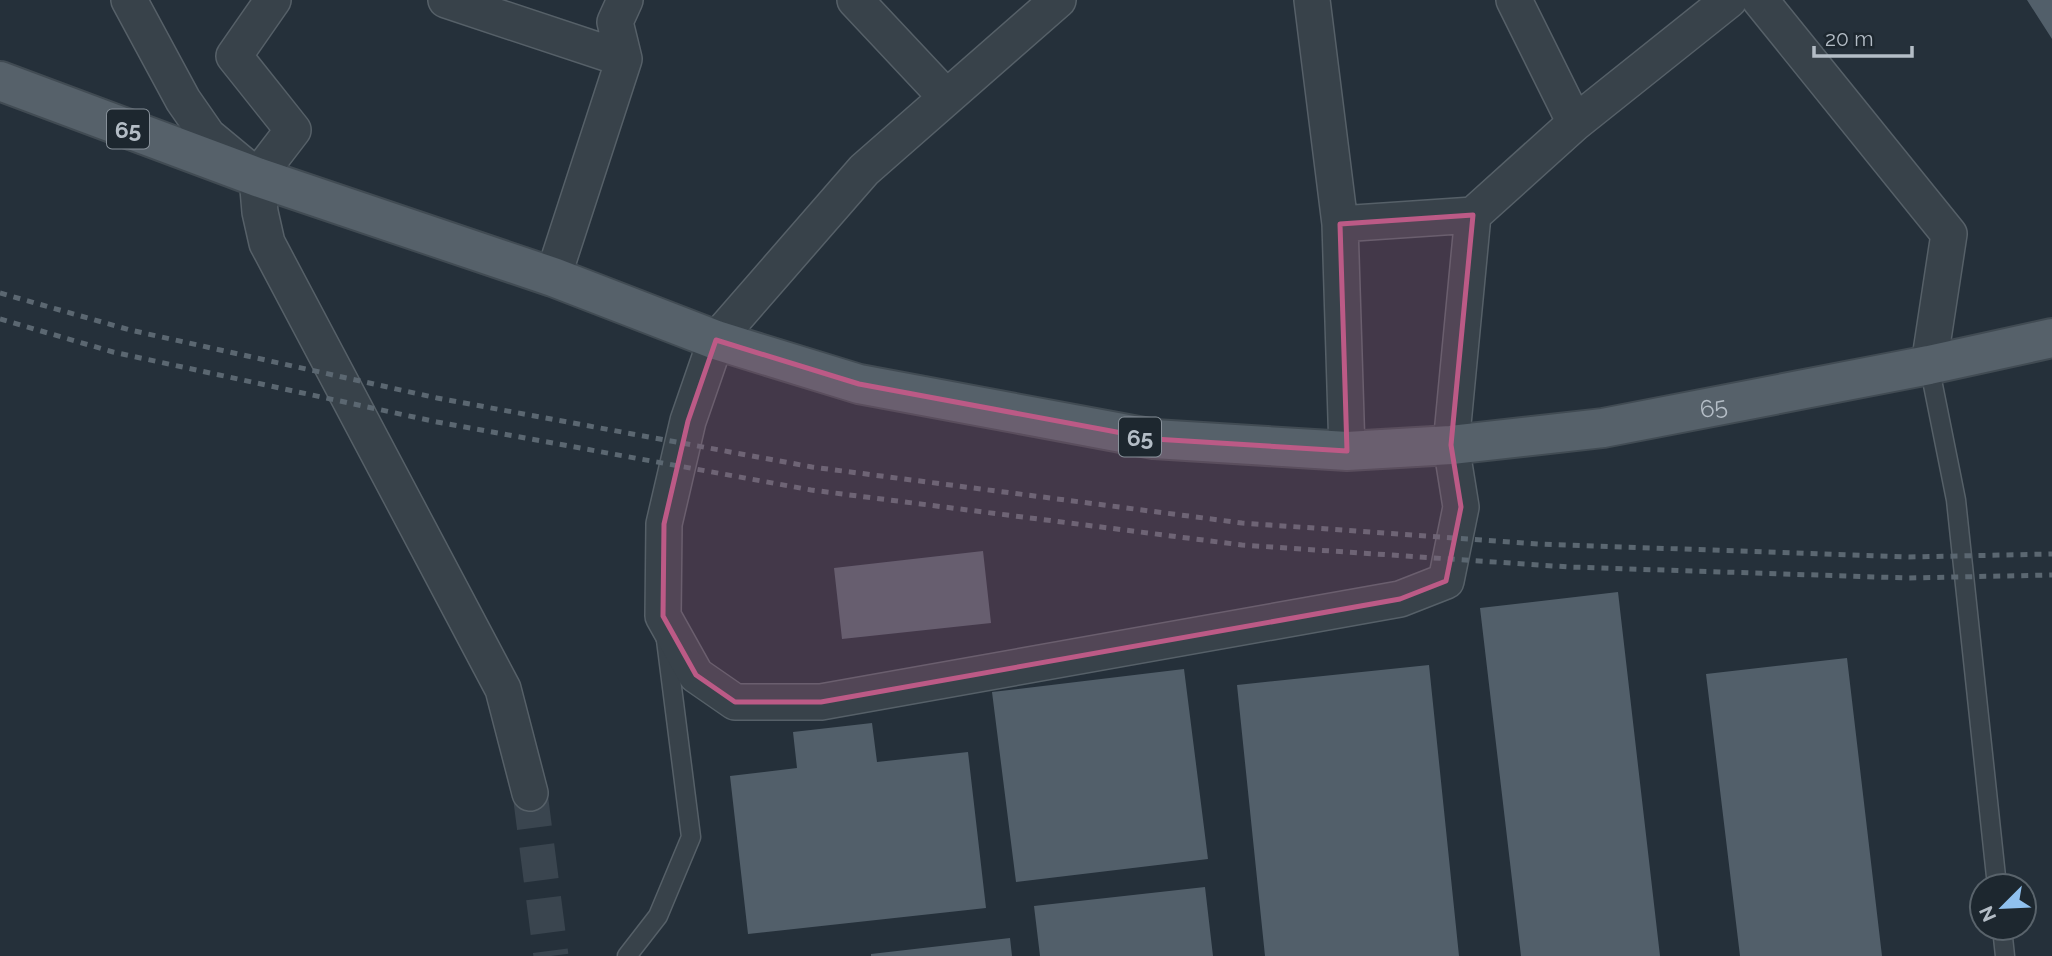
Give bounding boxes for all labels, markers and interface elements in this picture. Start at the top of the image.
scale bar [1814,14,1912,58]
text: 20 m [1825,26,1873,51]
road number: 65 [107,110,149,148]
street label: 65 [1697,390,1730,424]
road number: 65 [1119,418,1161,457]
north arrow [1968,872,2038,942]
text: N [1974,903,2000,925]

